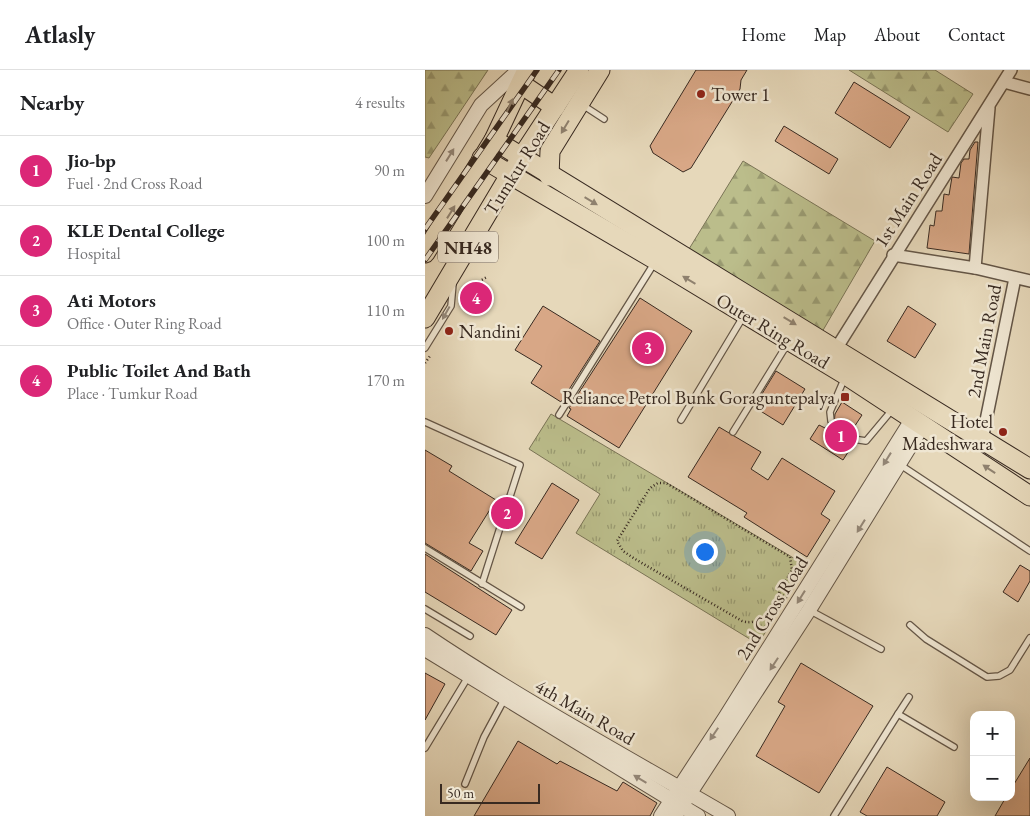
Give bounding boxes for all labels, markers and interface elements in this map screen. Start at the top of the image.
text: Atlasly [25,19,95,50]
text: Home [741,23,786,46]
text: Map [814,23,846,46]
text: About [874,23,920,46]
text: Contact [948,23,1005,46]
place label: Tower 1 [711,82,770,107]
marker: Tower 1 [695,88,707,100]
text: Nearby [20,89,84,116]
text: 4 results [355,92,405,113]
one-way arrow [507,98,515,112]
street label: Tumkur Road [478,116,556,220]
one-way arrow [561,120,570,133]
text: Jio-bp [67,148,116,173]
one-way arrow [446,148,455,161]
street label: 1st Main Road [868,148,948,252]
text: 1 [32,160,40,181]
text: 90 m [374,160,405,181]
text: Fuel · 2nd Cross Road [67,173,202,194]
one-way arrow [584,197,597,206]
one-way arrow [446,205,456,218]
text: KLE Dental College [67,218,225,243]
text: 2 [32,230,40,251]
text: 100 m [366,230,405,251]
road number: NH48 [438,232,498,262]
text: Hospital [67,243,121,264]
one-way arrow [682,275,695,284]
pin: 4 [460,279,492,317]
street label: 2nd Main Road [961,282,1007,400]
street label: Outer Ring Road [712,287,835,375]
text: Ati Motors [67,288,156,313]
text: 3 [32,300,40,321]
text: 110 m [366,300,405,321]
one-way arrow [442,306,451,319]
text: Office · Outer Ring Road [67,313,222,334]
one-way arrow [783,317,796,326]
place label: Nandini [459,319,521,344]
marker: Nandini [443,325,455,337]
pin: 3 [632,329,664,367]
text: Public Toilet And Bath [67,358,251,383]
text: 4 [32,370,40,391]
text: 170 m [366,370,405,391]
text: Place · Tumkur Road [67,383,198,404]
place label: Reliance Petrol Bunk Goraguntepalya [562,385,835,410]
marker: Reliance Petrol Bunk Goraguntepalya [839,391,851,403]
place label: Hotel Madeshwara [902,409,993,456]
pin: 1 [825,417,857,455]
marker: Hotel Madeshwara [997,426,1009,438]
one-way arrow [882,453,891,466]
one-way arrow [983,464,996,474]
pin: 2 [491,494,523,532]
one-way arrow [856,519,865,533]
your location [692,539,718,565]
street label: 2nd Cross Road [730,551,814,665]
one-way arrow [796,590,805,603]
one-way arrow [769,657,779,670]
street label: 4th Main Road [531,673,640,751]
map controls [970,711,1015,801]
button: + [970,711,1015,756]
one-way arrow [709,728,719,741]
button: − [970,756,1015,801]
one-way arrow [634,775,647,784]
scale bar [440,781,540,804]
text: 50 m [447,784,474,802]

